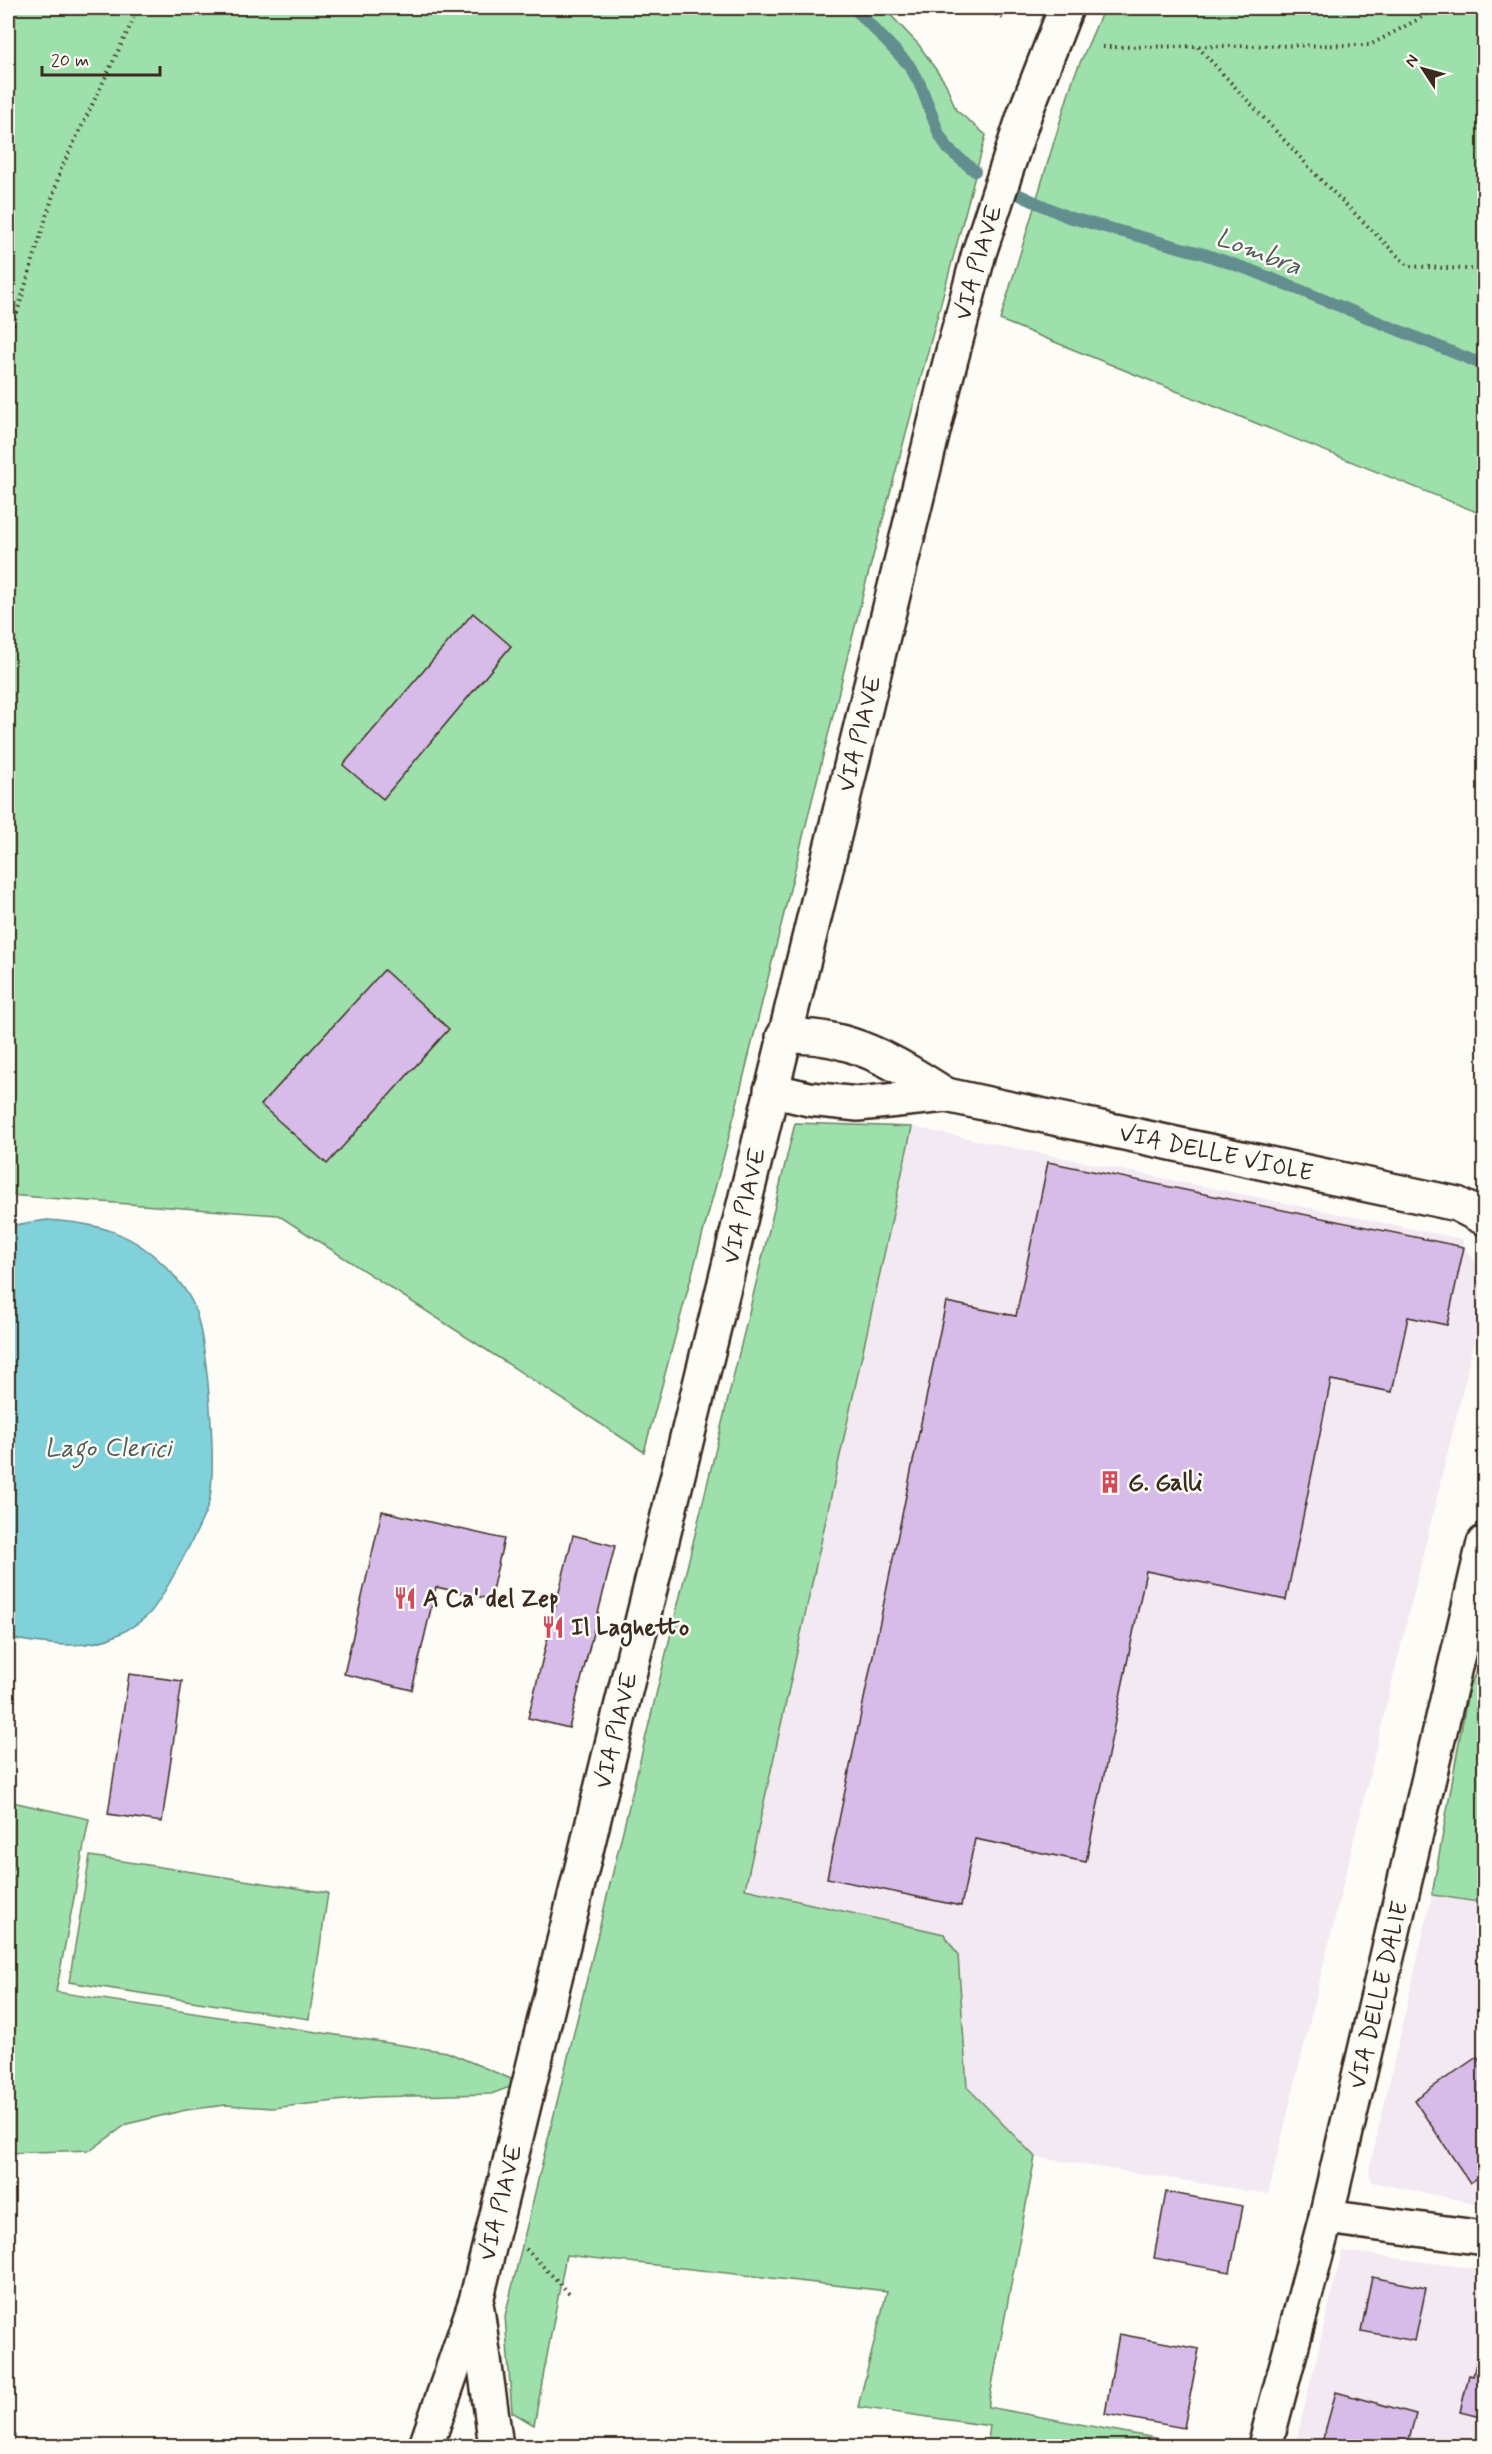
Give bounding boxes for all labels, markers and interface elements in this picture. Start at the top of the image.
scale bar [42,39,160,77]
north arrow [1393,39,1453,99]
text: 20 m [51,49,89,73]
text: N [1400,51,1424,72]
street label: VIA PIAVE [948,201,1011,324]
water label: Lombra [1211,221,1306,285]
street label: VIA PIAVE [831,672,890,795]
street label: VIA DELLE VIOLE [1116,1118,1316,1190]
street label: VIA PIAVE [716,1144,774,1267]
water label: Lago Clerici [44,1432,174,1469]
place label: G. Galli [1128,1468,1202,1499]
building icon: G. Galli [1097,1469,1123,1495]
place label: A Ca' del Zep [423,1584,559,1615]
restaurant icon: A Ca' del Zep [392,1585,418,1611]
place label: Il Laghetto [571,1613,689,1647]
restaurant icon: Il Laghetto [540,1614,566,1640]
street label: VIA PIAVE [588,1669,646,1792]
street label: VIA DELLE DALIE [1343,1898,1416,2092]
street label: VIA PIAVE [472,2141,531,2264]

